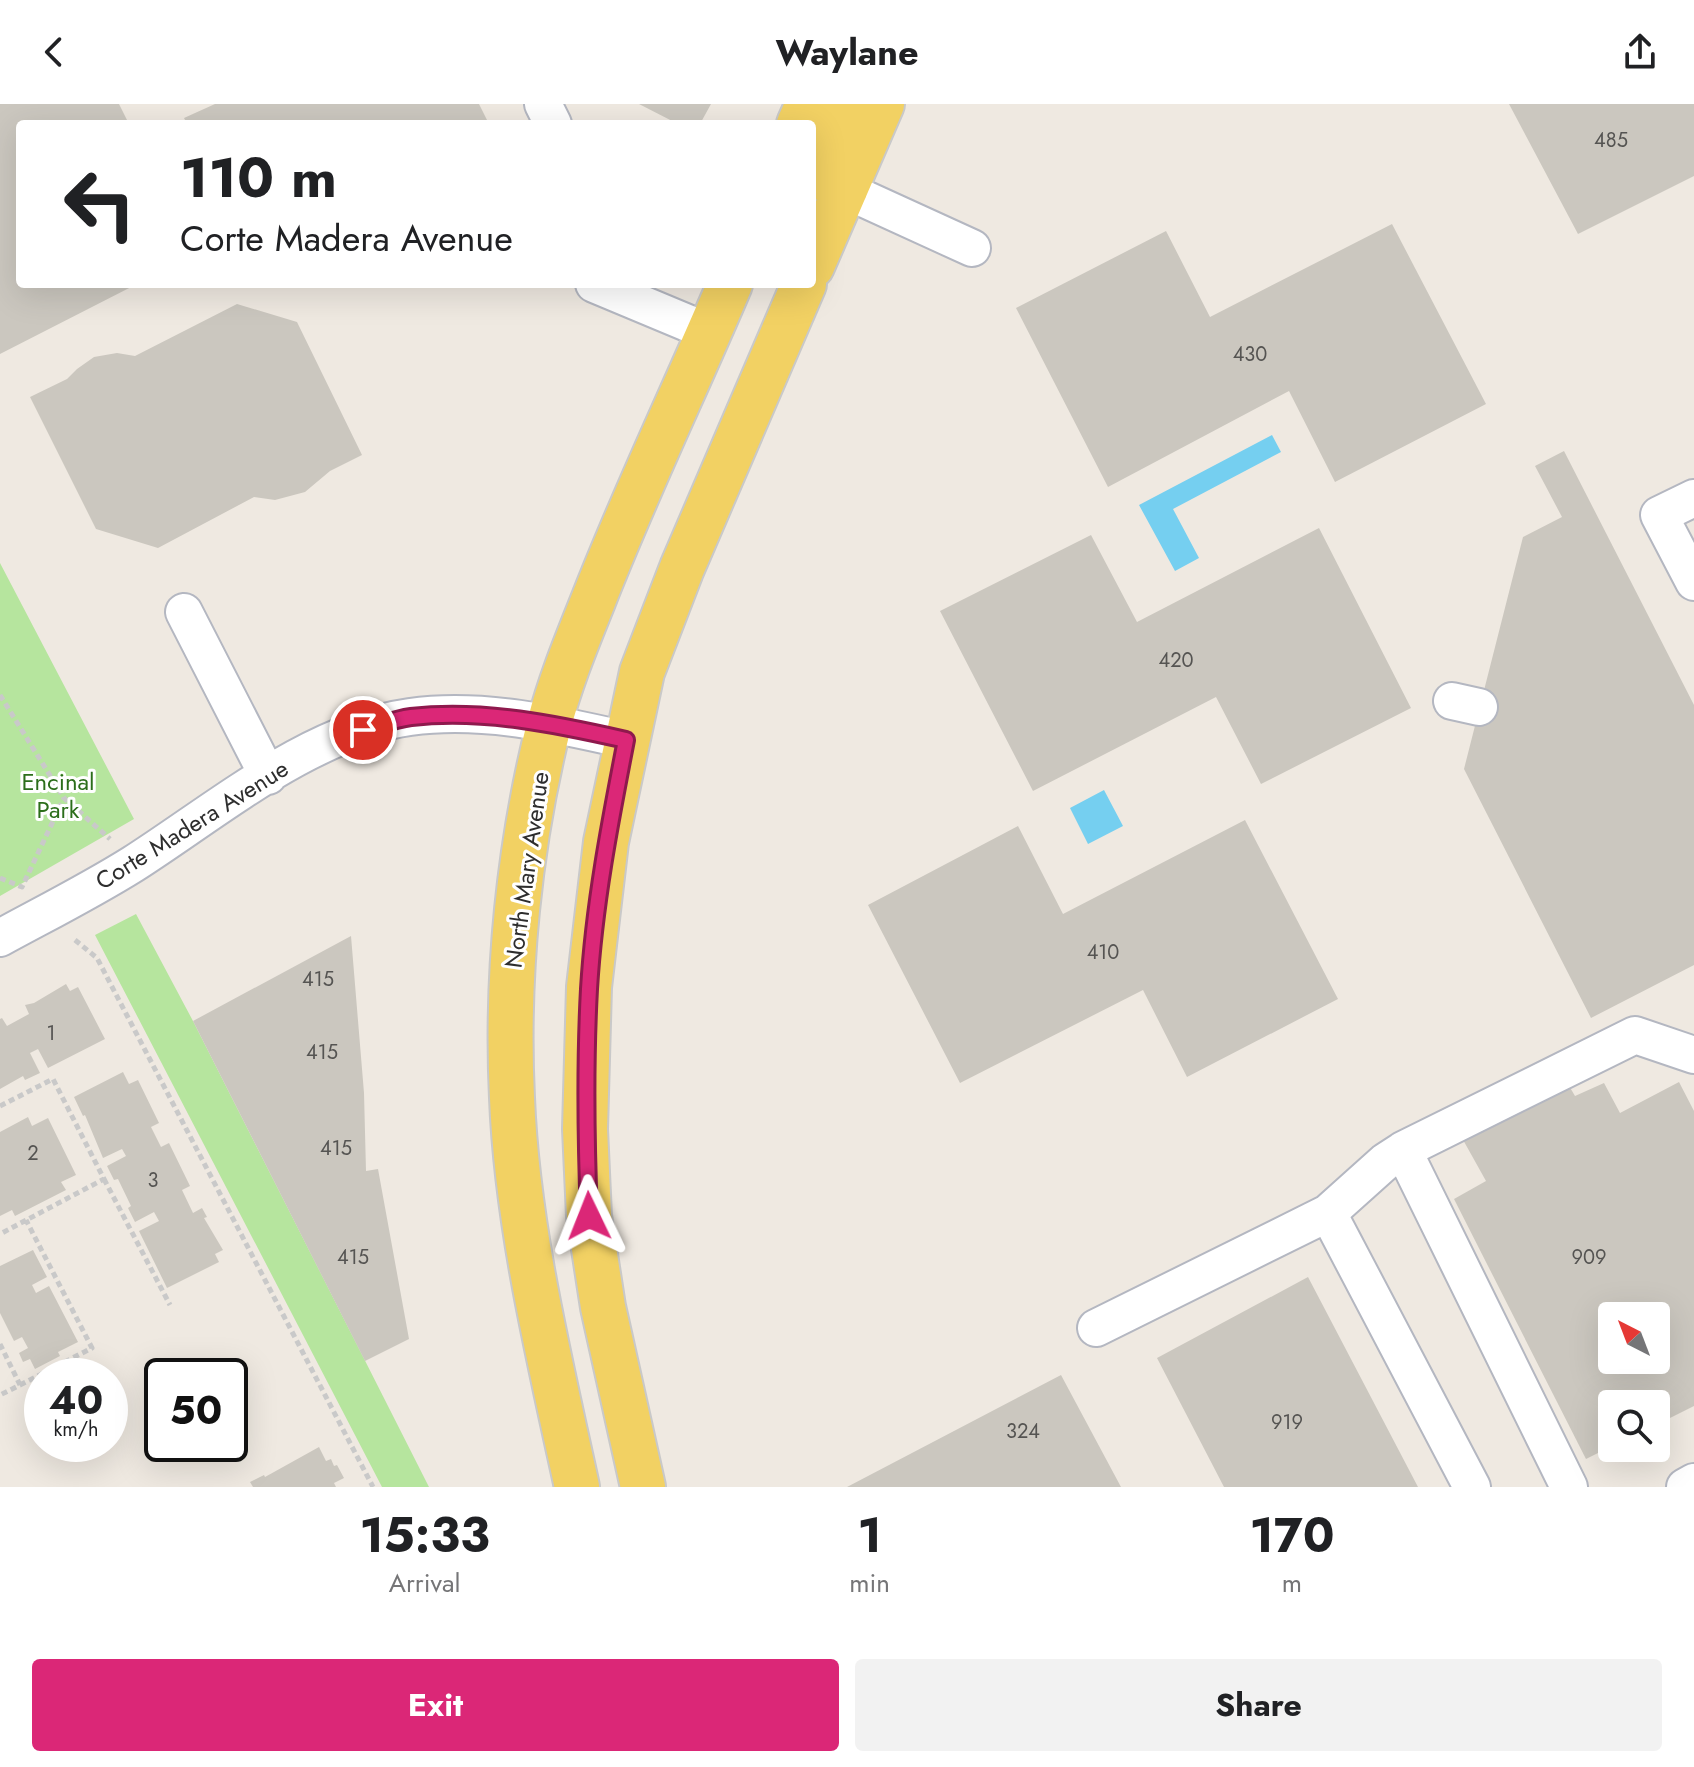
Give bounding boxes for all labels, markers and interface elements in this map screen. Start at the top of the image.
text: Waylane [775,26,919,78]
icon: back [32,30,76,74]
icon: share [1618,30,1662,74]
house number: 485 [1594,126,1628,155]
text: 110 m [180,137,337,218]
icon: left [48,152,152,256]
text: Corte Madera Avenue [180,212,513,264]
house number: 430 [1233,340,1267,369]
house number: 420 [1158,646,1194,675]
pin [329,696,397,764]
icon: arrive [341,708,385,752]
street label: Corte Madera Avenue [88,751,295,898]
park label: Encinal Park [21,764,95,827]
street label: North Mary Avenue [495,769,558,970]
house number: 410 [1087,938,1119,967]
house number: 415 [302,965,334,994]
house number: 1 [47,1019,56,1048]
house number: 415 [306,1038,338,1067]
house number: 415 [320,1134,352,1163]
house number: 2 [27,1139,39,1168]
house number: 3 [148,1166,159,1195]
position arrow [547,1174,631,1258]
house number: 415 [337,1243,369,1272]
house number: 909 [1571,1243,1607,1272]
north arrow [1598,1302,1670,1374]
map controls [1598,1302,1670,1462]
speed limit sign: 50 [144,1358,248,1462]
text: 40 [49,1371,103,1429]
button: search [1598,1390,1670,1462]
house number: 919 [1271,1408,1303,1437]
text: km/h [53,1415,99,1444]
house number: 324 [1006,1417,1040,1446]
text: 15:33 [359,1501,490,1570]
text: 1 [857,1501,882,1570]
text: 170 [1249,1501,1335,1570]
text: Arrival [389,1564,460,1602]
text: min [849,1564,890,1602]
text: m [1282,1564,1302,1602]
button: Exit [32,1659,839,1751]
button: Share [855,1659,1662,1751]

